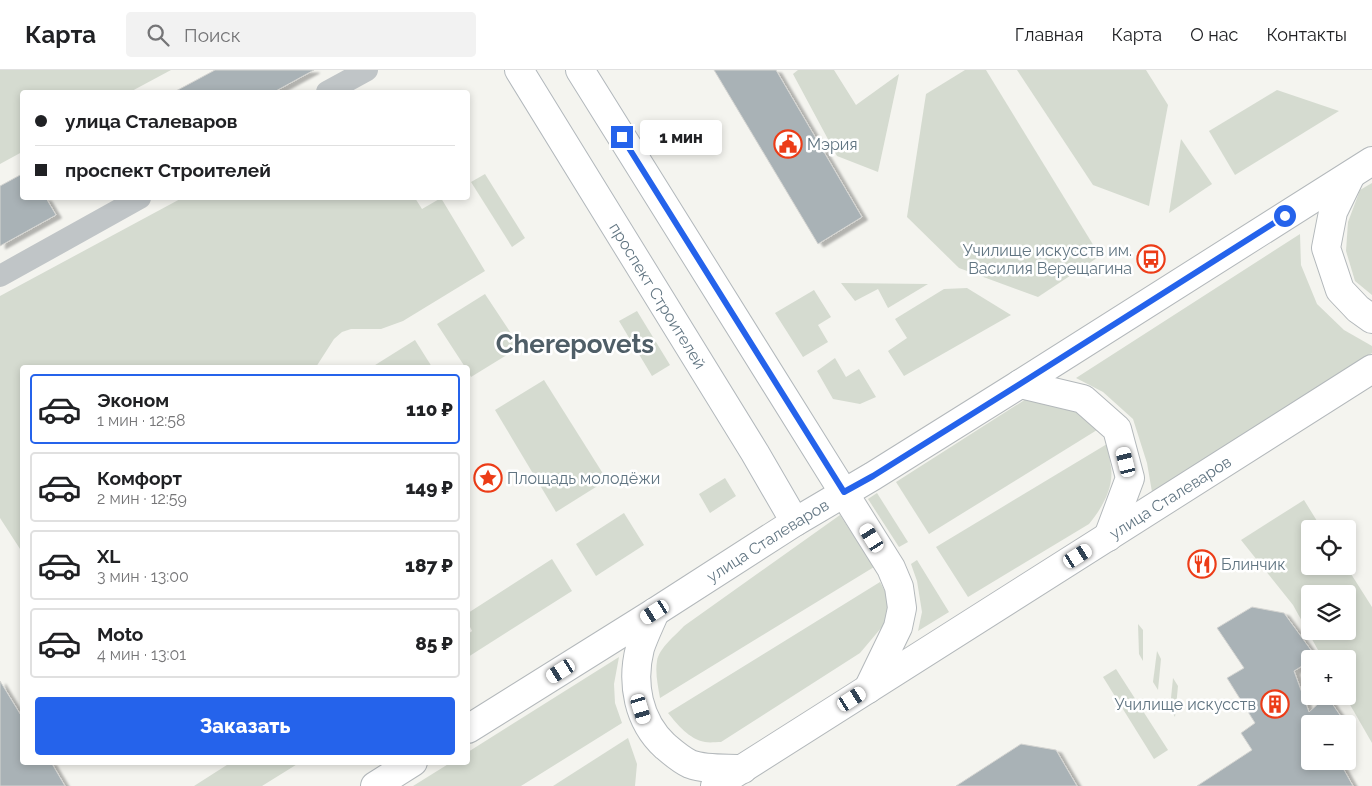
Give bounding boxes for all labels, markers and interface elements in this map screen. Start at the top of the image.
search box [126,12,476,57]
text: Карта [25,20,96,49]
icon: search [144,21,172,49]
text: Поиск [184,24,241,46]
text: Главная [1015,24,1083,45]
text: Карта [1111,24,1162,45]
text: О нас [1190,24,1238,45]
text: Контакты [1266,24,1347,45]
text: улица Сталеваров [65,110,238,132]
callout: 1 мин [640,120,722,154]
route end [611,126,633,148]
text: 1 мин [659,128,703,147]
public building icon: Мэрия [773,129,803,159]
place label: Мэрия [807,135,858,154]
text: проспект Строителей [65,159,271,181]
route start [1274,205,1296,227]
street label: проспект Строителей [606,219,710,372]
place label: Училище искусств им. Василия Верещагина [963,241,1132,278]
bus stop icon: Училище искусств им. Василия Верещагина [1136,244,1166,274]
district label: Cherepovets [496,329,654,359]
icon: car [37,387,82,432]
text: Эконом [97,389,169,411]
text: 110 ₽ [406,398,453,420]
text: 1 мин · 12:58 [97,411,186,430]
car [1115,446,1136,478]
street label: улица Сталеваров [1106,451,1234,543]
place icon: Площадь молодёжи [473,463,503,493]
icon: car [37,465,82,510]
text: Комфорт [97,467,182,489]
place label: Площадь молодёжи [507,469,660,488]
text: 149 ₽ [405,476,453,498]
text: 2 мин · 12:59 [97,489,187,508]
street label: улица Сталеваров [703,495,832,586]
map controls [1301,520,1356,770]
button: locate [1301,520,1356,575]
car [857,521,886,555]
car [1061,542,1094,570]
icon: car [37,543,82,588]
text: XL [97,545,120,567]
restaurant icon: Блинчик [1187,549,1217,579]
text: 187 ₽ [405,554,453,576]
place label: Блинчик [1221,555,1285,574]
text: 3 мин · 13:00 [97,567,189,586]
button: layers [1301,585,1356,640]
car [638,598,671,626]
icon: car [37,621,82,666]
text: Moto [97,623,143,645]
text: 85 ₽ [415,632,453,654]
text: 4 мин · 13:01 [97,645,186,664]
button: + [1301,650,1356,705]
car [544,657,577,685]
car [835,685,868,713]
building icon: Училище искусств [1260,689,1290,719]
car [629,692,652,726]
place label: Училище искусств [1114,695,1256,714]
button: Заказать [35,697,455,755]
button: − [1301,715,1356,770]

